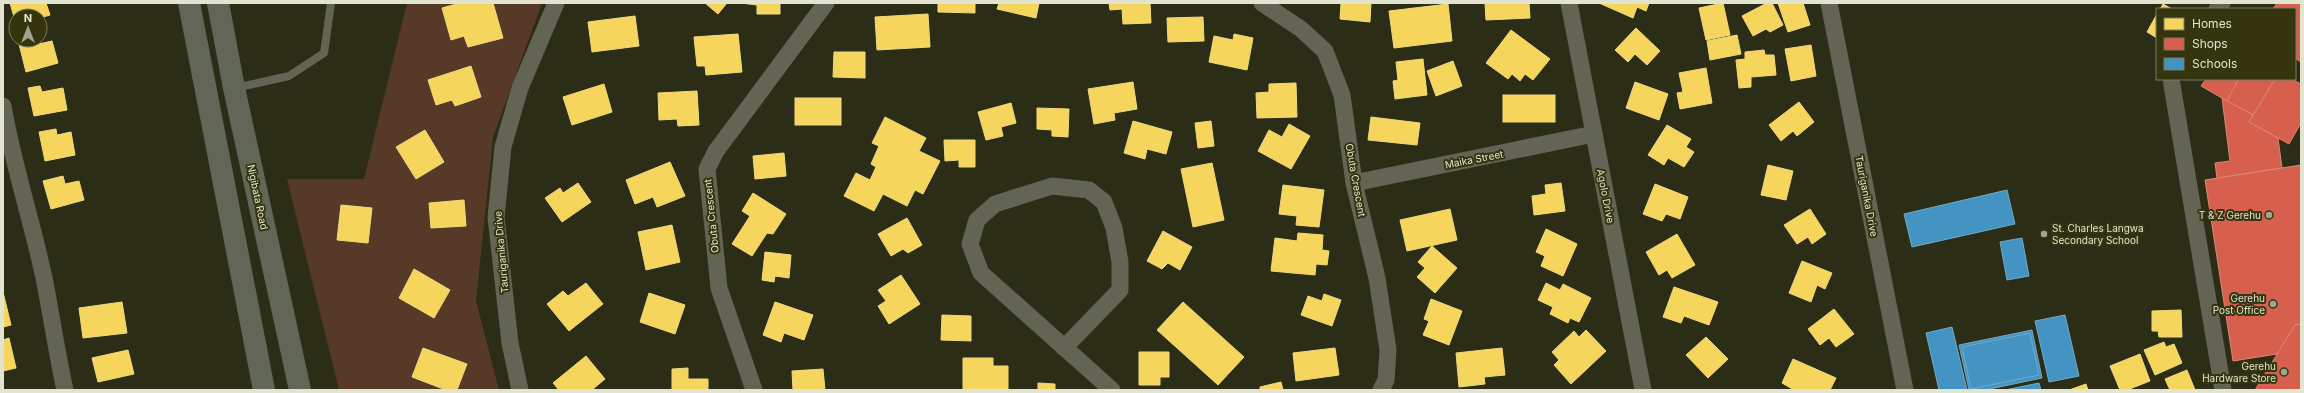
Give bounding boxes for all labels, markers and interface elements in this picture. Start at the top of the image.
north arrow [8,8,48,48]
legend [2156,8,2296,80]
text: N [24,11,32,25]
text: Homes [2192,16,2232,31]
text: Shops [2192,36,2228,51]
text: Schools [2192,56,2237,71]
street label: Obuta Crescent [1344,142,1368,218]
street label: Maika Street [1444,147,1505,171]
street label: Tauriganika Drive [1853,154,1881,238]
street label: Nigibata Road [245,163,271,231]
street label: Agolo Drive [1595,168,1617,224]
street label: Obuta Crescent [701,178,721,254]
place label: T & Z Gerehu [2199,209,2261,221]
street label: Tauriganika Drive [491,210,511,294]
marker: T & Z Gerehu [2264,210,2274,220]
place label: St. Charles Langwa Secondary School [2052,222,2144,246]
marker: St. Charles Langwa Secondary School [2039,229,2049,239]
place label: Gerehu Post Office [2213,292,2265,316]
marker: Gerehu Post Office [2268,299,2278,309]
place label: Gerehu Hardware Store [2202,360,2276,384]
marker: Gerehu Hardware Store [2279,367,2289,377]

